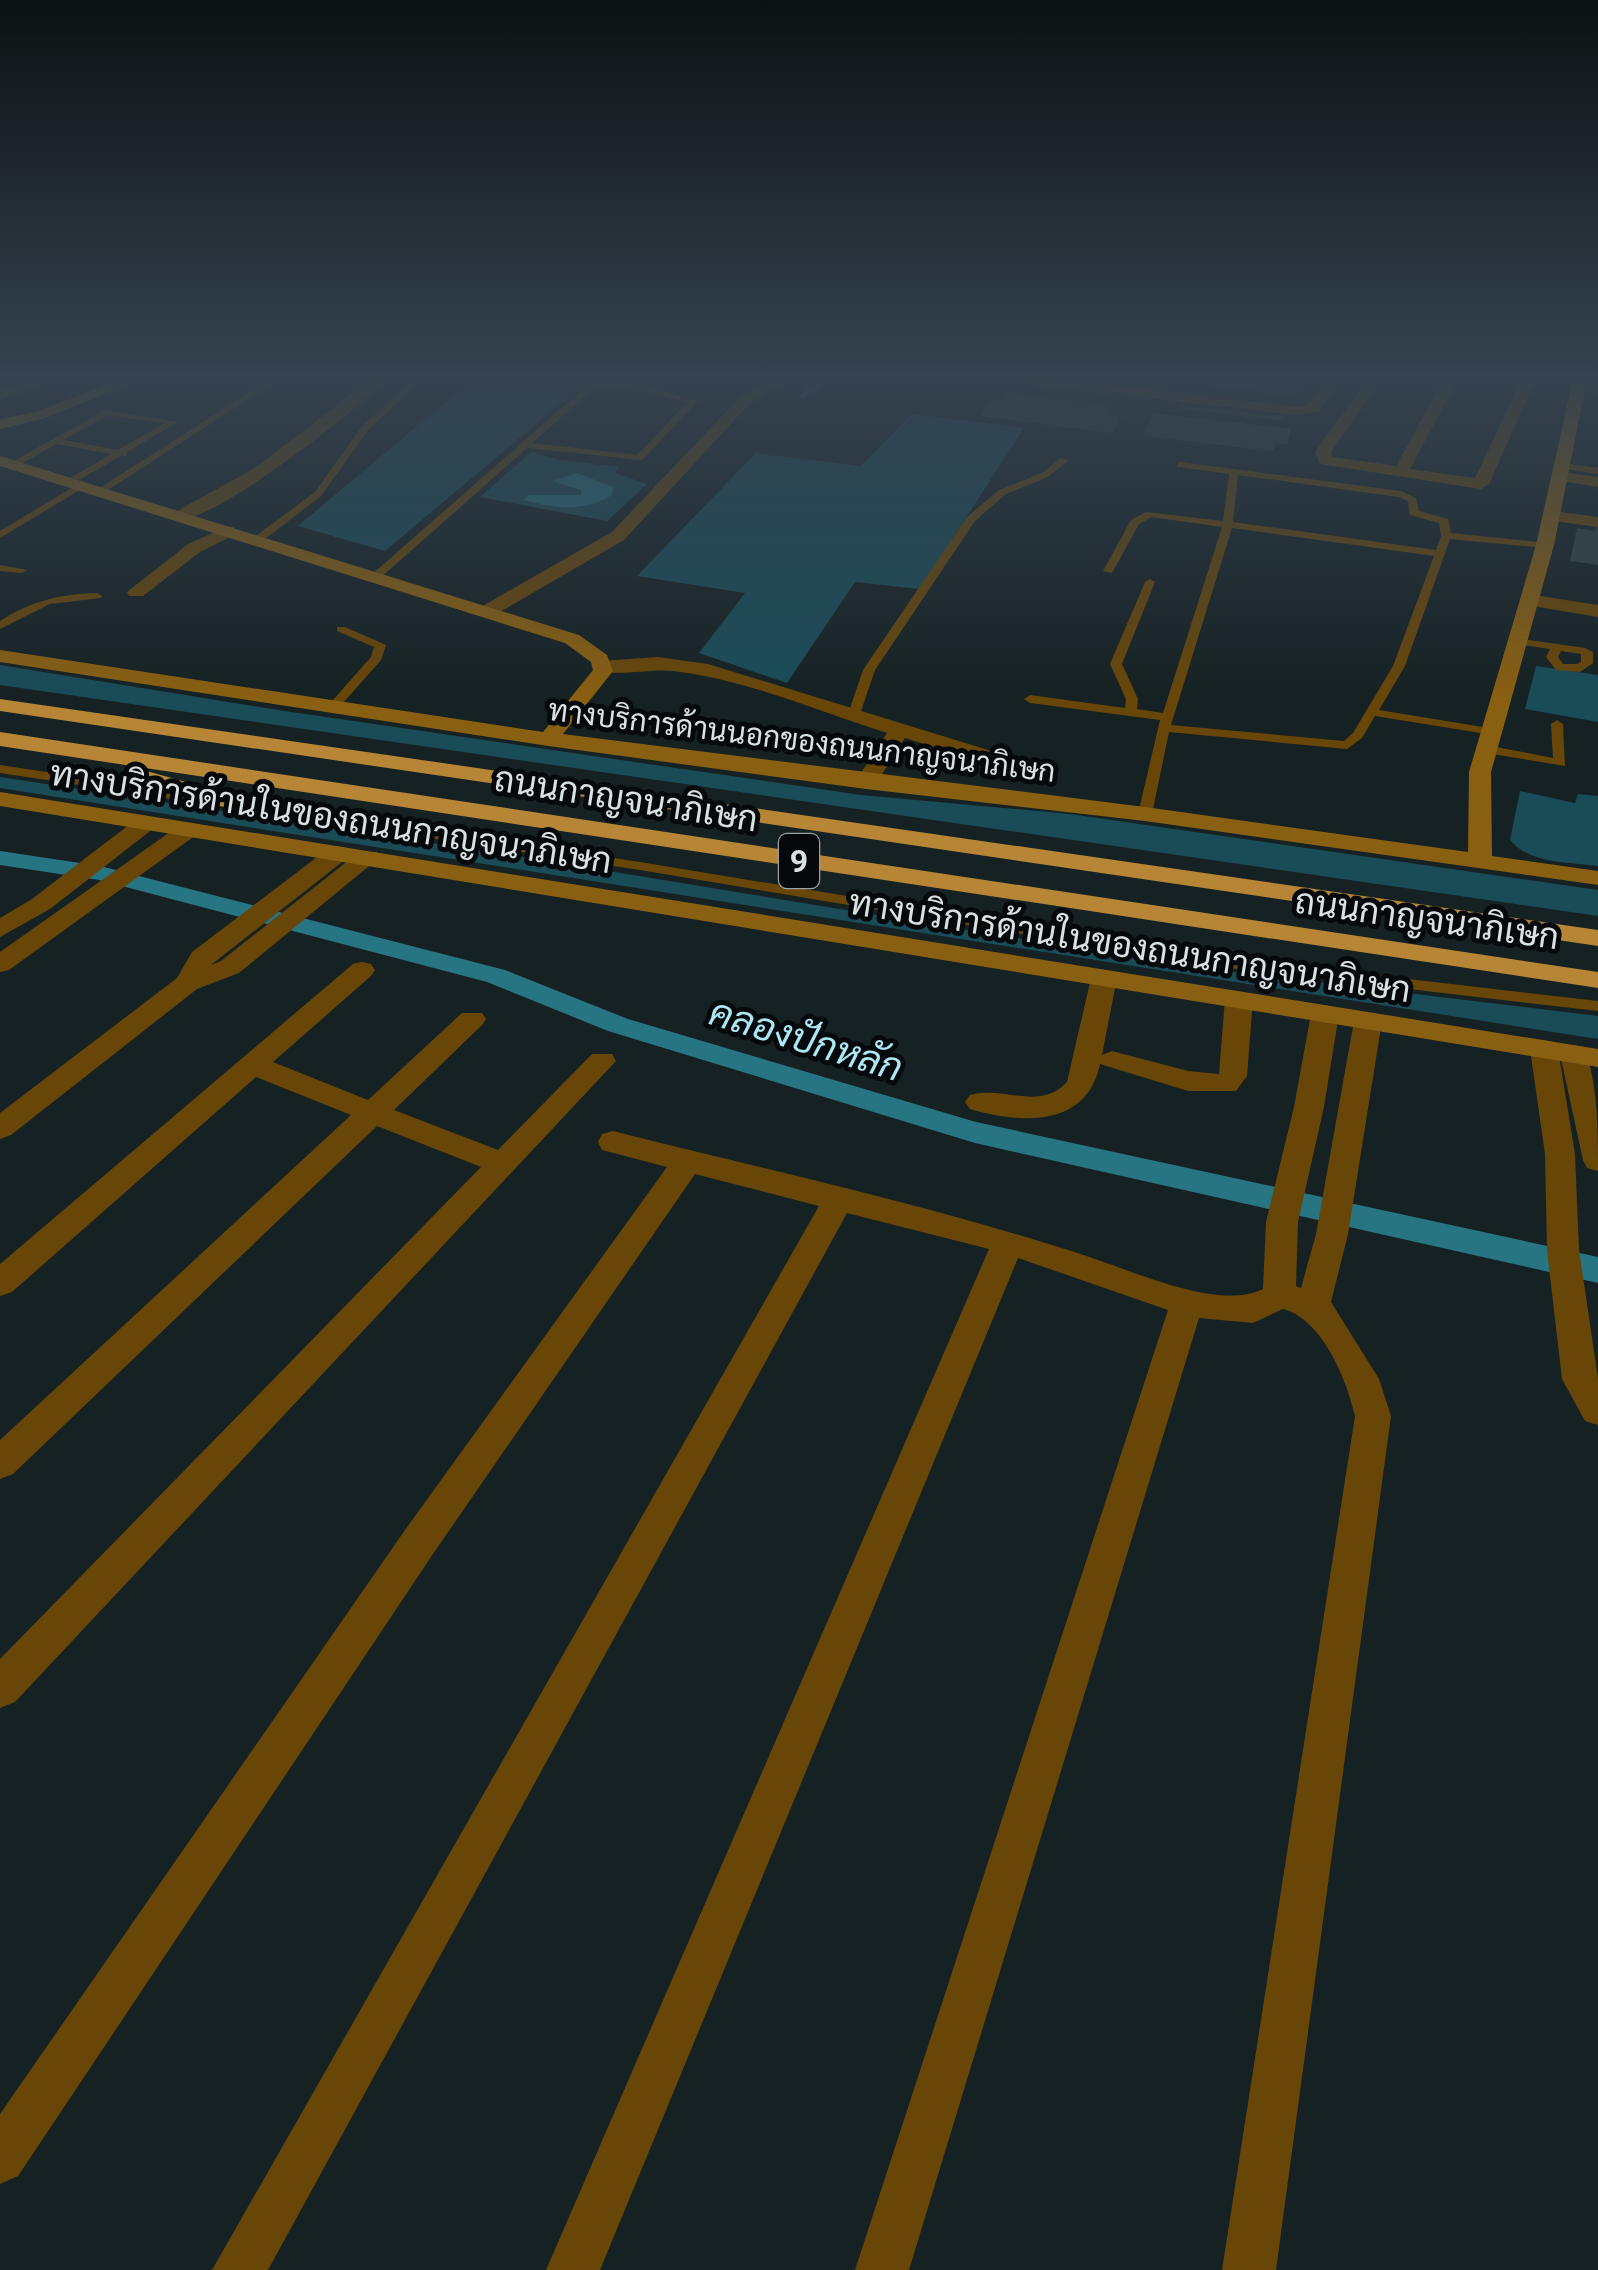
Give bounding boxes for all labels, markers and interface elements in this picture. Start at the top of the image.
street label: ทางบริการด้านนอกของถนนกาญจนาภิเษก [546,689,1058,790]
street label: ทางบริการด้านในของถนนกาญจนาภิเษก [47,750,615,882]
street label: ถนนกาญจนาภิเษก [491,758,761,841]
road number: 9 [779,834,819,888]
street label: ทางบริการด้านในของถนนกาญจนาภิเษก [846,879,1414,1011]
street label: ถนนกาญจนาภิเษก [1292,881,1562,958]
water label: คลองปักหลัก [704,988,908,1090]

